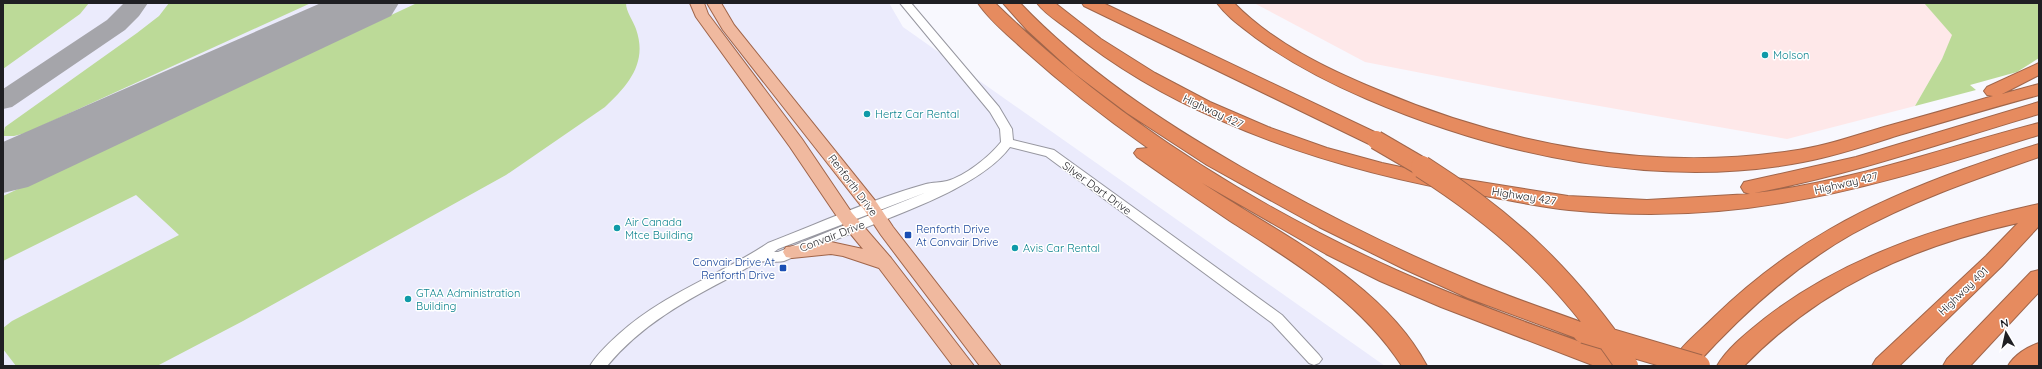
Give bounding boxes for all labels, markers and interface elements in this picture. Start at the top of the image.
place label: Molson [1773,48,1809,62]
marker: Molson [1760,50,1770,60]
street label: Highway 427 [1181,91,1246,131]
place label: Hertz Car Rental [875,107,959,121]
marker: Hertz Car Rental [862,109,872,119]
street label: Renforth Drive [825,151,881,219]
street label: Silver Dart Drive [1060,158,1134,218]
street label: Highway 427 [1813,169,1880,197]
street label: Highway 427 [1491,184,1558,208]
place label: Air Canada Mtce Building [625,215,693,242]
street label: Convair Drive [797,217,867,255]
place label: Renforth Drive At Convair Drive [916,222,998,249]
marker: Air Canada Mtce Building [612,223,622,233]
marker: Renforth Drive At Convair Drive [903,230,913,240]
place label: Avis Car Rental [1023,241,1100,255]
marker: Avis Car Rental [1010,243,1020,253]
place label: Convair Drive At Renforth Drive [693,255,775,282]
marker: Convair Drive At Renforth Drive [778,263,788,273]
street label: Highway 401 [1935,264,1991,318]
place label: GTAA Administration Building [416,286,520,313]
marker: GTAA Administration Building [403,294,413,304]
north arrow [1986,313,2026,353]
text: N [1999,316,2010,331]

